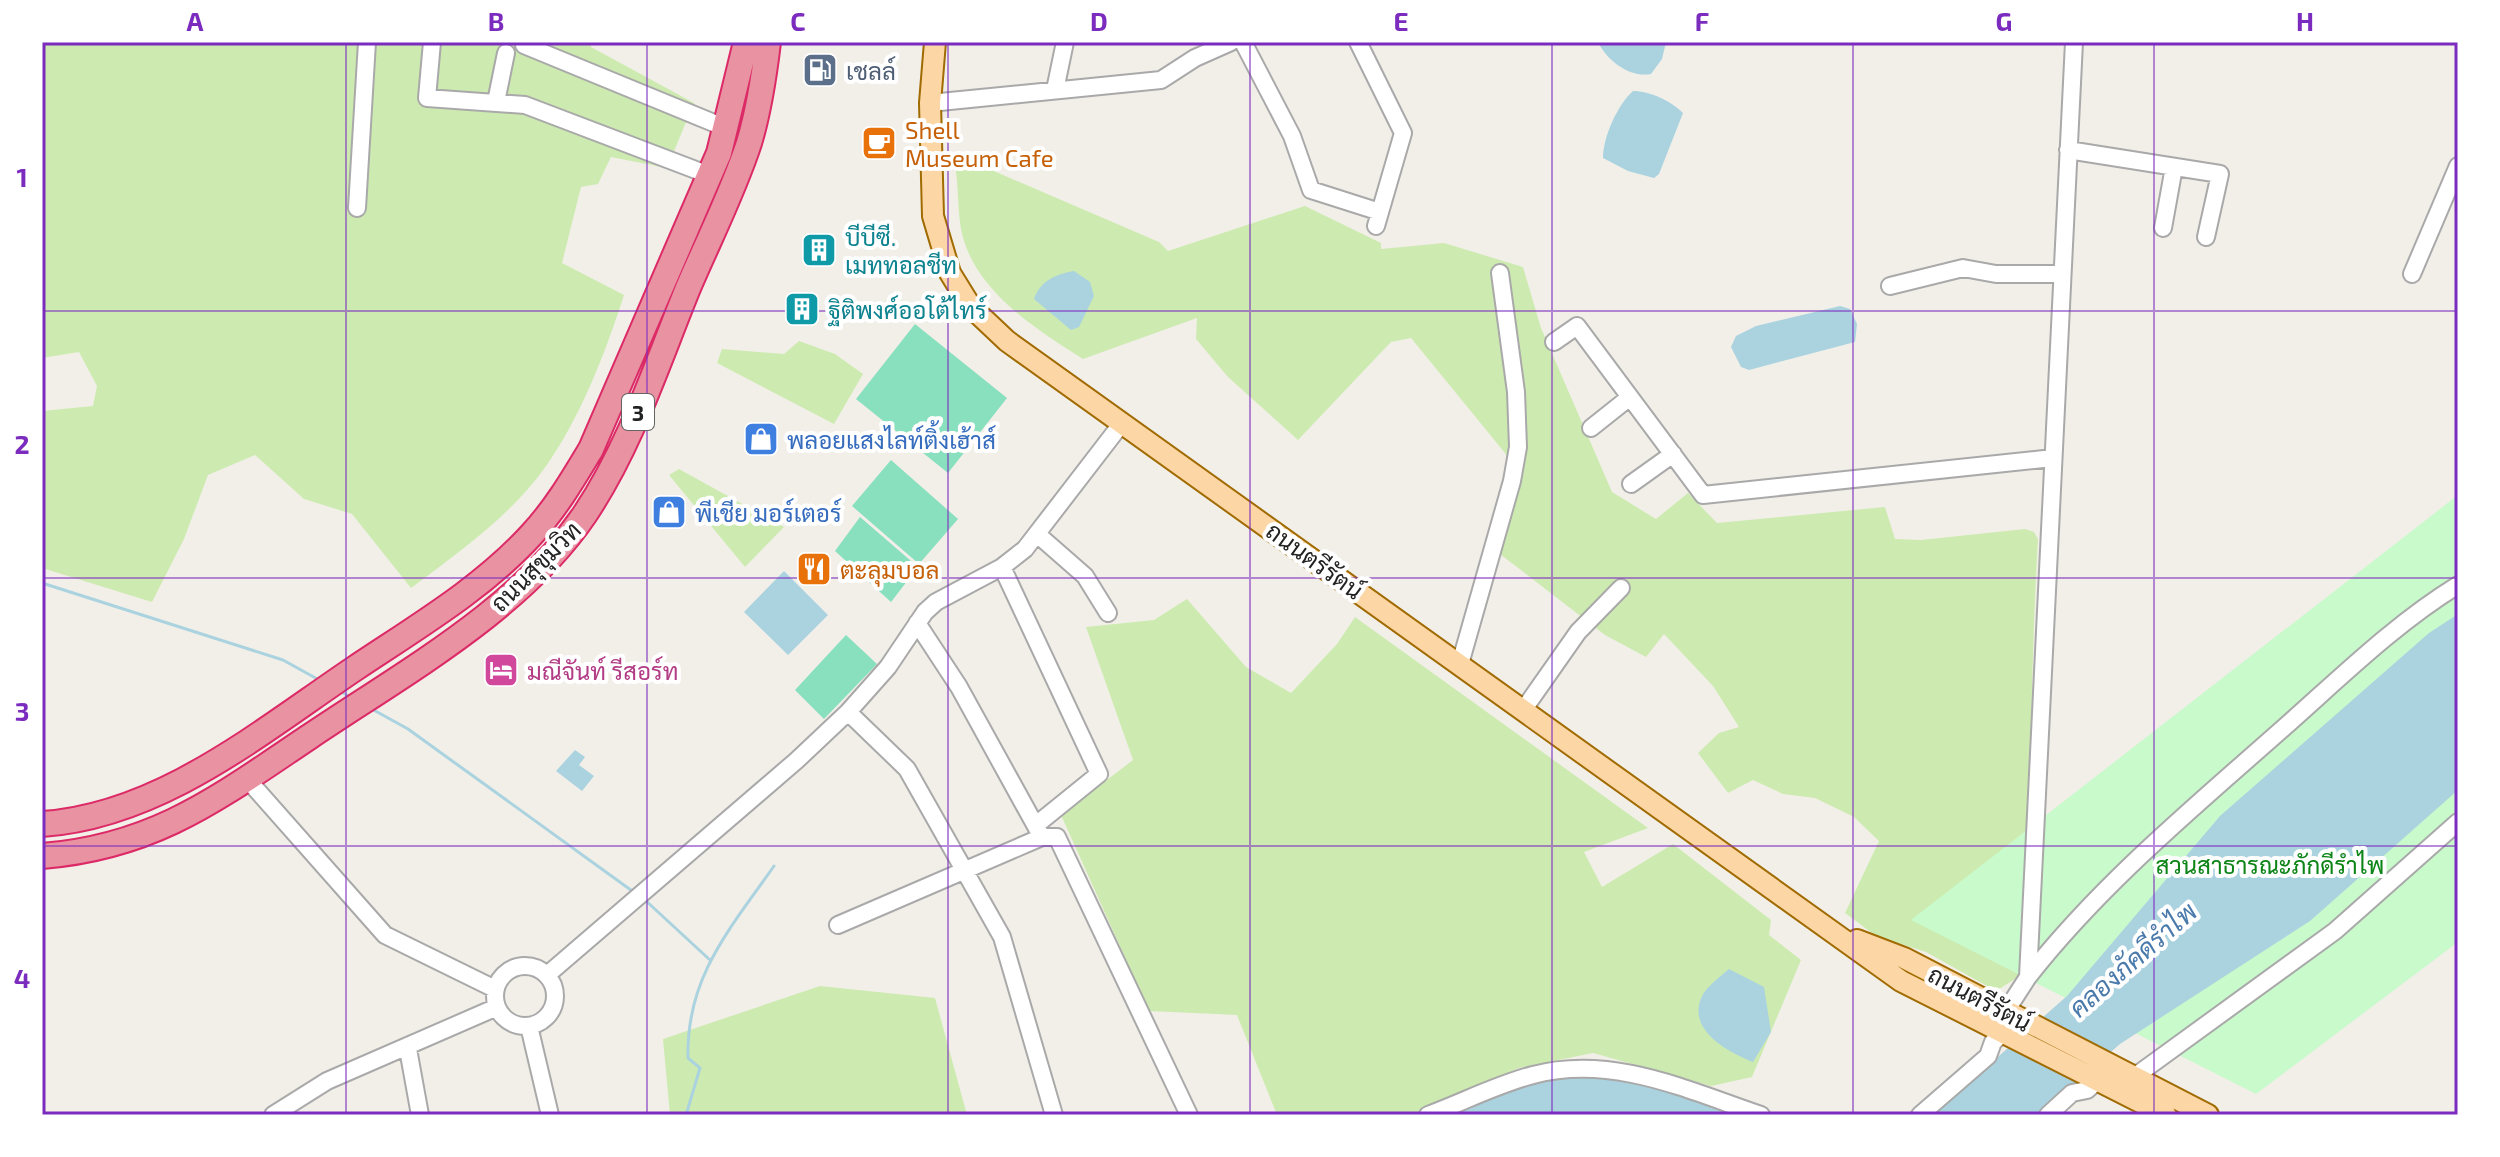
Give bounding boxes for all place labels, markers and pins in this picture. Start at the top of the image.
fuel station icon: เชลล์ [801,51,839,89]
place label: เชลล์ [846,56,896,85]
place label: Shell Museum Cafe [905,115,1054,172]
cafe icon: Shell Museum Cafe [860,124,898,162]
place label: บีบีซี. เมททอลชีท [845,222,957,279]
building icon: บีบีซี. เมททอลชีท [800,231,838,269]
building icon: ฐิติพงศ์ออโต้ไทร์ [783,290,821,328]
place label: ฐิติพงศ์ออโต้ไทร์ [827,295,987,327]
shop icon: พลอยแสงไลท์ติ้งเฮ้าส์ [742,420,780,458]
place label: พลอยแสงไลท์ติ้งเฮ้าส์ [787,420,996,454]
shop icon: พีเชีย มอร์เตอร์ [650,493,688,531]
place label: พีเชีย มอร์เตอร์ [695,498,842,527]
restaurant icon: ตะลุมบอล [795,550,833,588]
place label: ตะลุมบอล [840,555,940,587]
hotel icon: มณีจันท์ รีสอร์ท [482,651,520,689]
place label: มณีจันท์ รีสอร์ท [527,656,678,685]

